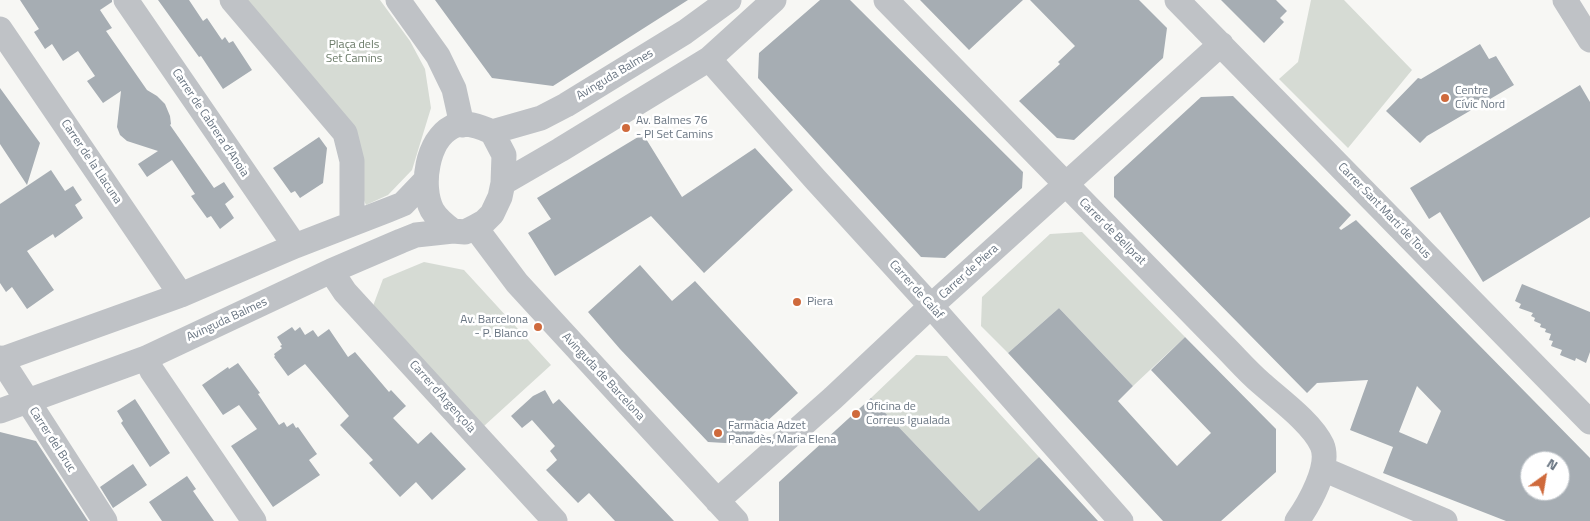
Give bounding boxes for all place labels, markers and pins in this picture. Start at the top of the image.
place label: Centre Cívic Nord [1455,84,1505,112]
marker: Centre Cívic Nord [1439,92,1451,104]
place label: Av. Balmes 76 - Pl Set Camins [636,114,713,142]
marker: Av. Balmes 76 - Pl Set Camins [620,122,632,134]
place label: Piera [807,295,833,309]
marker: Piera [791,296,803,308]
place label: Av. Barcelona - P. Blanco [460,313,528,341]
marker: Av. Barcelona - P. Blanco [532,321,544,333]
place label: Oficina de Correus Igualada [866,400,950,428]
marker: Oficina de Correus Igualada [850,408,862,420]
place label: Farmàcia Adzet Panadès, Maria Elena [728,419,836,447]
marker: Farmàcia Adzet Panadès, Maria Elena [712,427,724,439]

